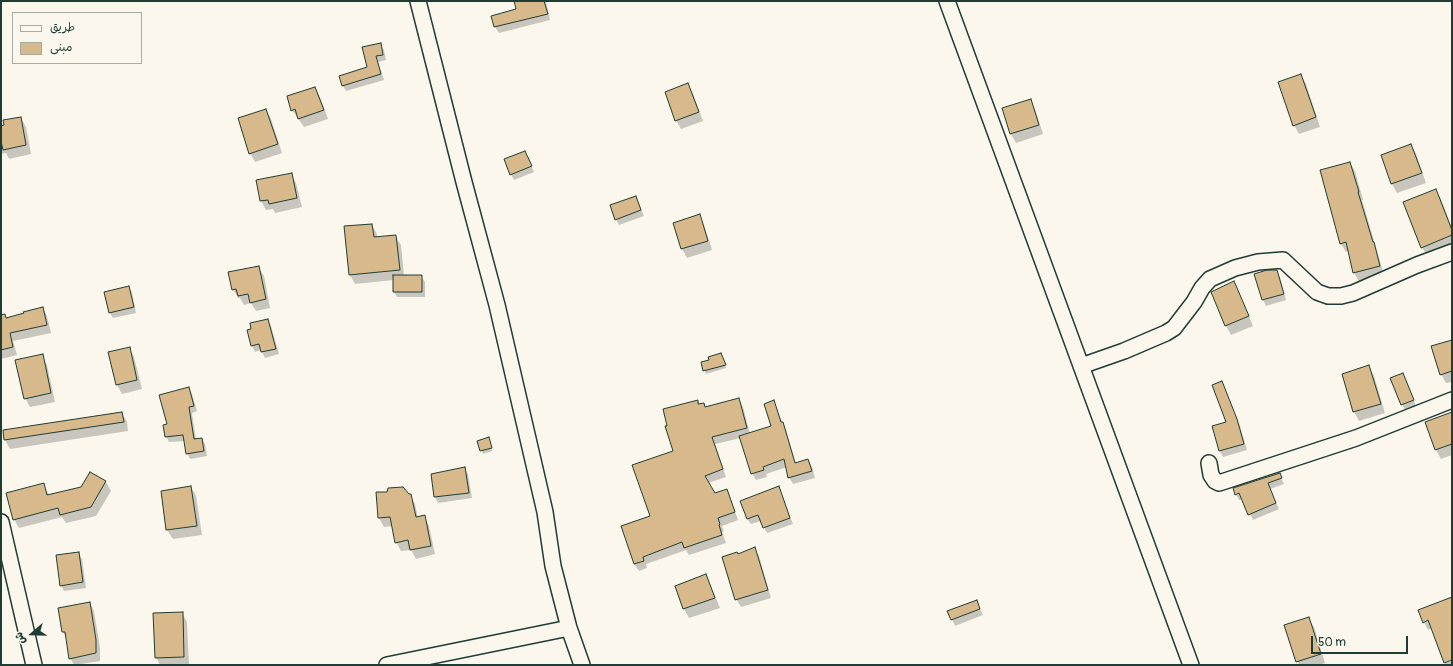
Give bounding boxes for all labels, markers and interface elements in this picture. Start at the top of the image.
legend [12,12,142,64]
text: طريق [50,20,75,35]
text: مبنى [50,40,73,55]
north arrow [12,614,52,654]
scale bar [1313,628,1410,654]
text: ش [12,630,28,646]
text: 50 m [1318,635,1346,650]

